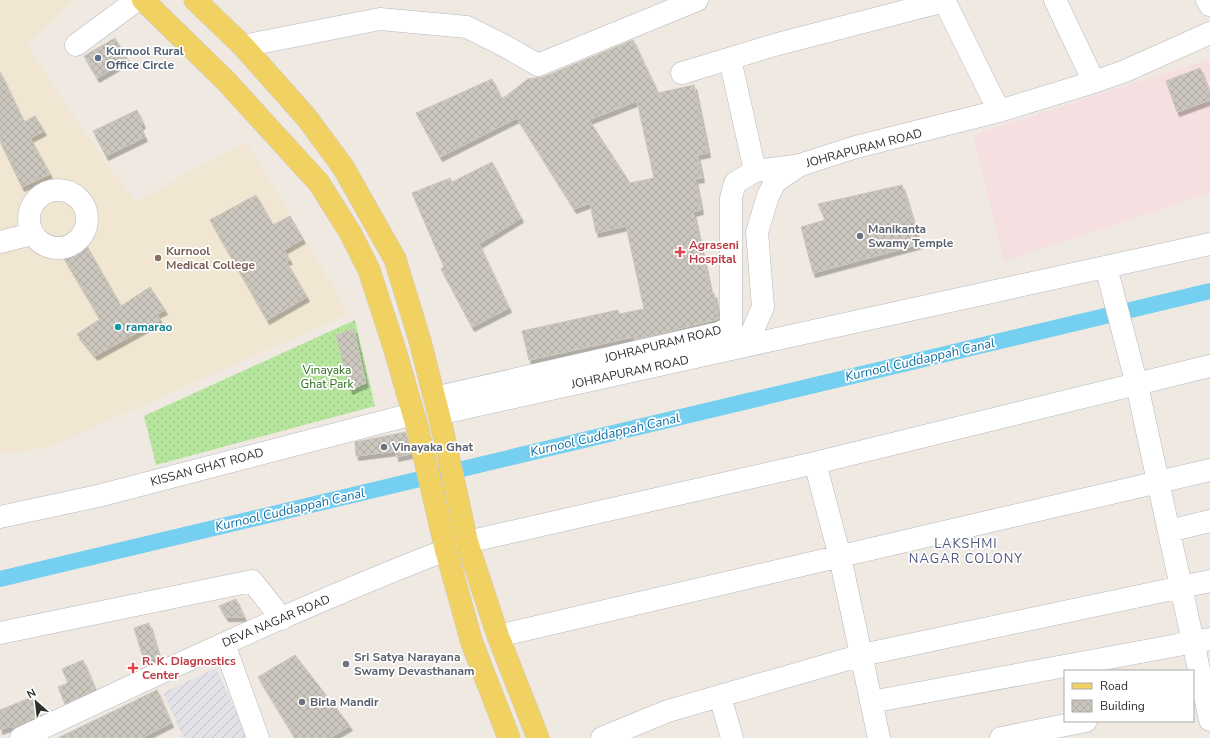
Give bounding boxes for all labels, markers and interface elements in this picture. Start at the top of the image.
place label: Kurnool Rural Office Circle [106,43,184,73]
marker: Kurnool Rural Office Circle [93,53,103,63]
street label: JOHRAPURAM ROAD [803,125,924,171]
place label: Manikanta Swamy Temple [868,221,954,251]
marker: Manikanta Swamy Temple [855,231,865,241]
place label: Agraseni Hospital [689,237,739,267]
place label: Kurnool Medical College [166,243,255,273]
marker: Agraseni Hospital [674,246,686,258]
marker: Kurnool Medical College [153,253,163,263]
place label: ramarao [126,319,173,335]
marker: ramarao [113,322,123,332]
street label: JOHRAPURAM ROAD [602,322,723,367]
water label: Kurnool Cuddappah Canal [843,334,997,386]
street label: JOHRAPURAM ROAD [569,352,690,392]
park label: Vinayaka Ghat Park [300,362,355,392]
water label: Kurnool Cuddappah Canal [528,409,682,461]
place label: Vinayaka Ghat [391,439,473,455]
marker: Vinayaka Ghat [379,442,389,452]
street label: KISSAN GHAT ROAD [149,444,266,490]
water label: Kurnool Cuddappah Canal [213,484,367,536]
district label: LAKSHMI NAGAR COLONY [909,535,1023,568]
street label: DEVA NAGAR ROAD [219,591,333,651]
place label: Sri Satya Narayana Swamy Devasthanam [354,649,475,679]
place label: R. K. Diagnostics Center [142,653,236,683]
marker: Sri Satya Narayana Swamy Devasthanam [341,659,351,669]
marker: R. K. Diagnostics Center [127,662,139,674]
legend [1064,670,1194,722]
text: Road [1100,678,1128,694]
north arrow [16,682,56,722]
text: N [24,685,39,702]
place label: Birla Mandir [310,694,379,710]
marker: Birla Mandir [297,697,307,707]
text: Building [1100,698,1145,714]

